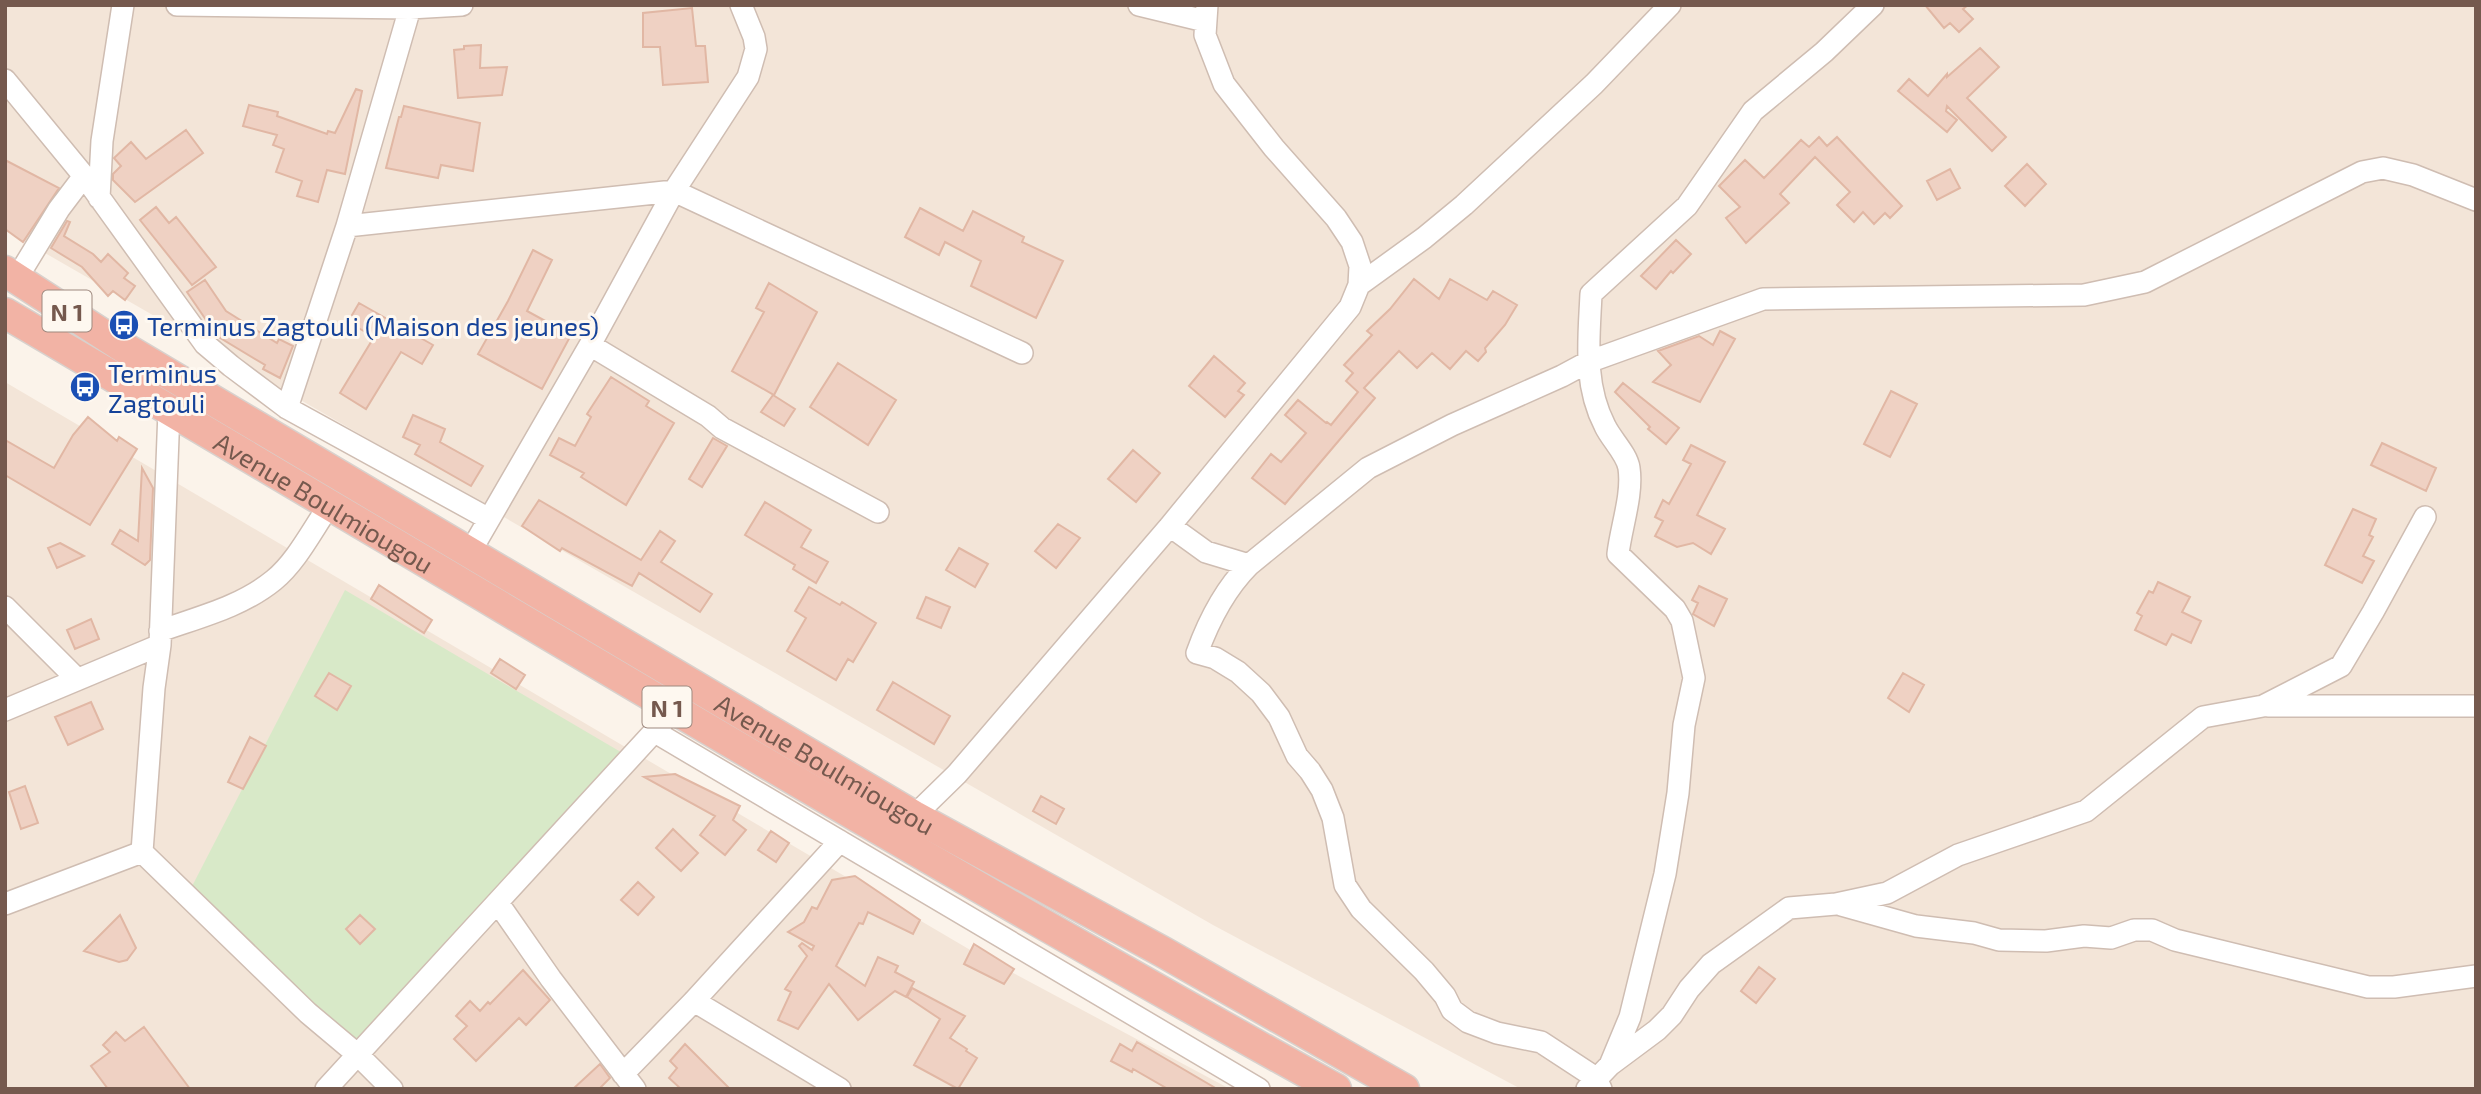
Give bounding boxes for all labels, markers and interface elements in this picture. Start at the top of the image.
road number: N 1 [42,290,92,332]
bus stop icon: Terminus Zagtouli (Maison des jeunes) [107,308,141,342]
place label: Terminus Zagtouli (Maison des jeunes) [147,310,599,341]
place label: Terminus Zagtouli [108,357,217,418]
bus stop icon: Terminus Zagtouli [68,370,102,404]
street label: Avenue Boulmiougou [209,425,439,579]
road number: N 1 [642,686,692,728]
street label: Avenue Boulmiougou [710,687,940,840]

